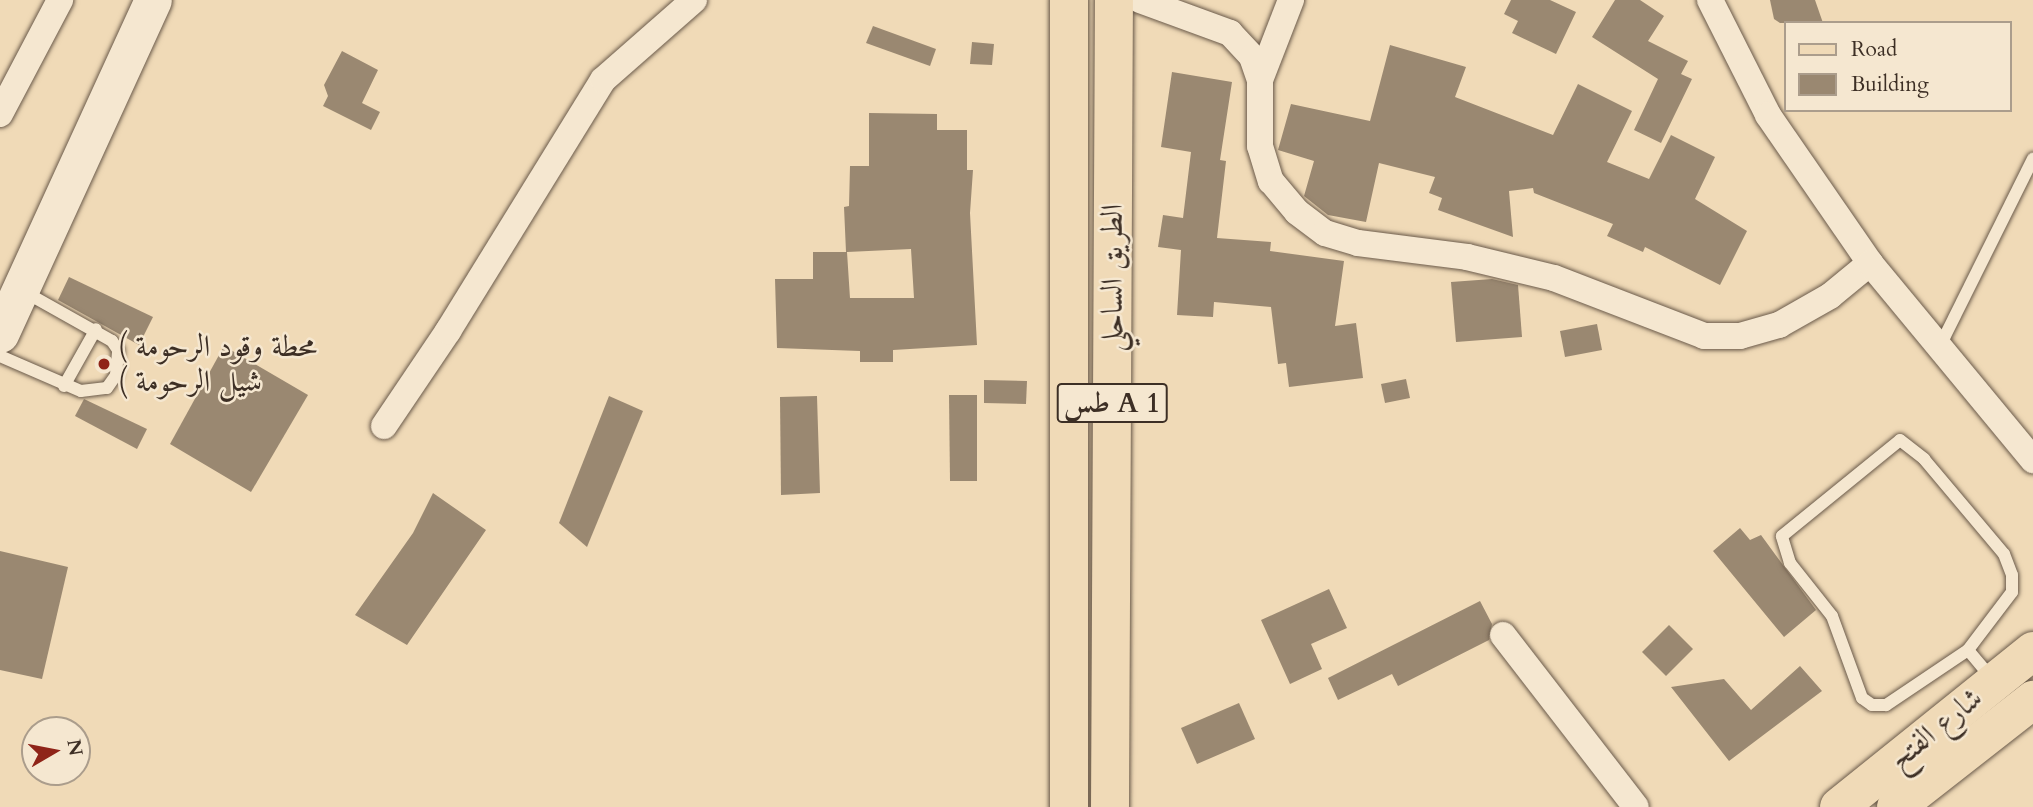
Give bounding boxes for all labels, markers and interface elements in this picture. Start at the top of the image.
legend [1784,21,2012,112]
text: Road [1851,35,1897,64]
text: Building [1851,70,1929,99]
street label: الطريق الساحلي [1095,204,1131,352]
place label: ( محطة وقود الرحومة ( شيل الرحومة [118,329,317,400]
marker: ( محطة وقود الرحومة ( شيل الرحومة [96,356,112,372]
road number: طس A 1 [1056,378,1168,428]
street label: شارع الفتح [1882,680,1990,778]
north arrow [21,716,91,786]
text: N [60,737,89,758]

